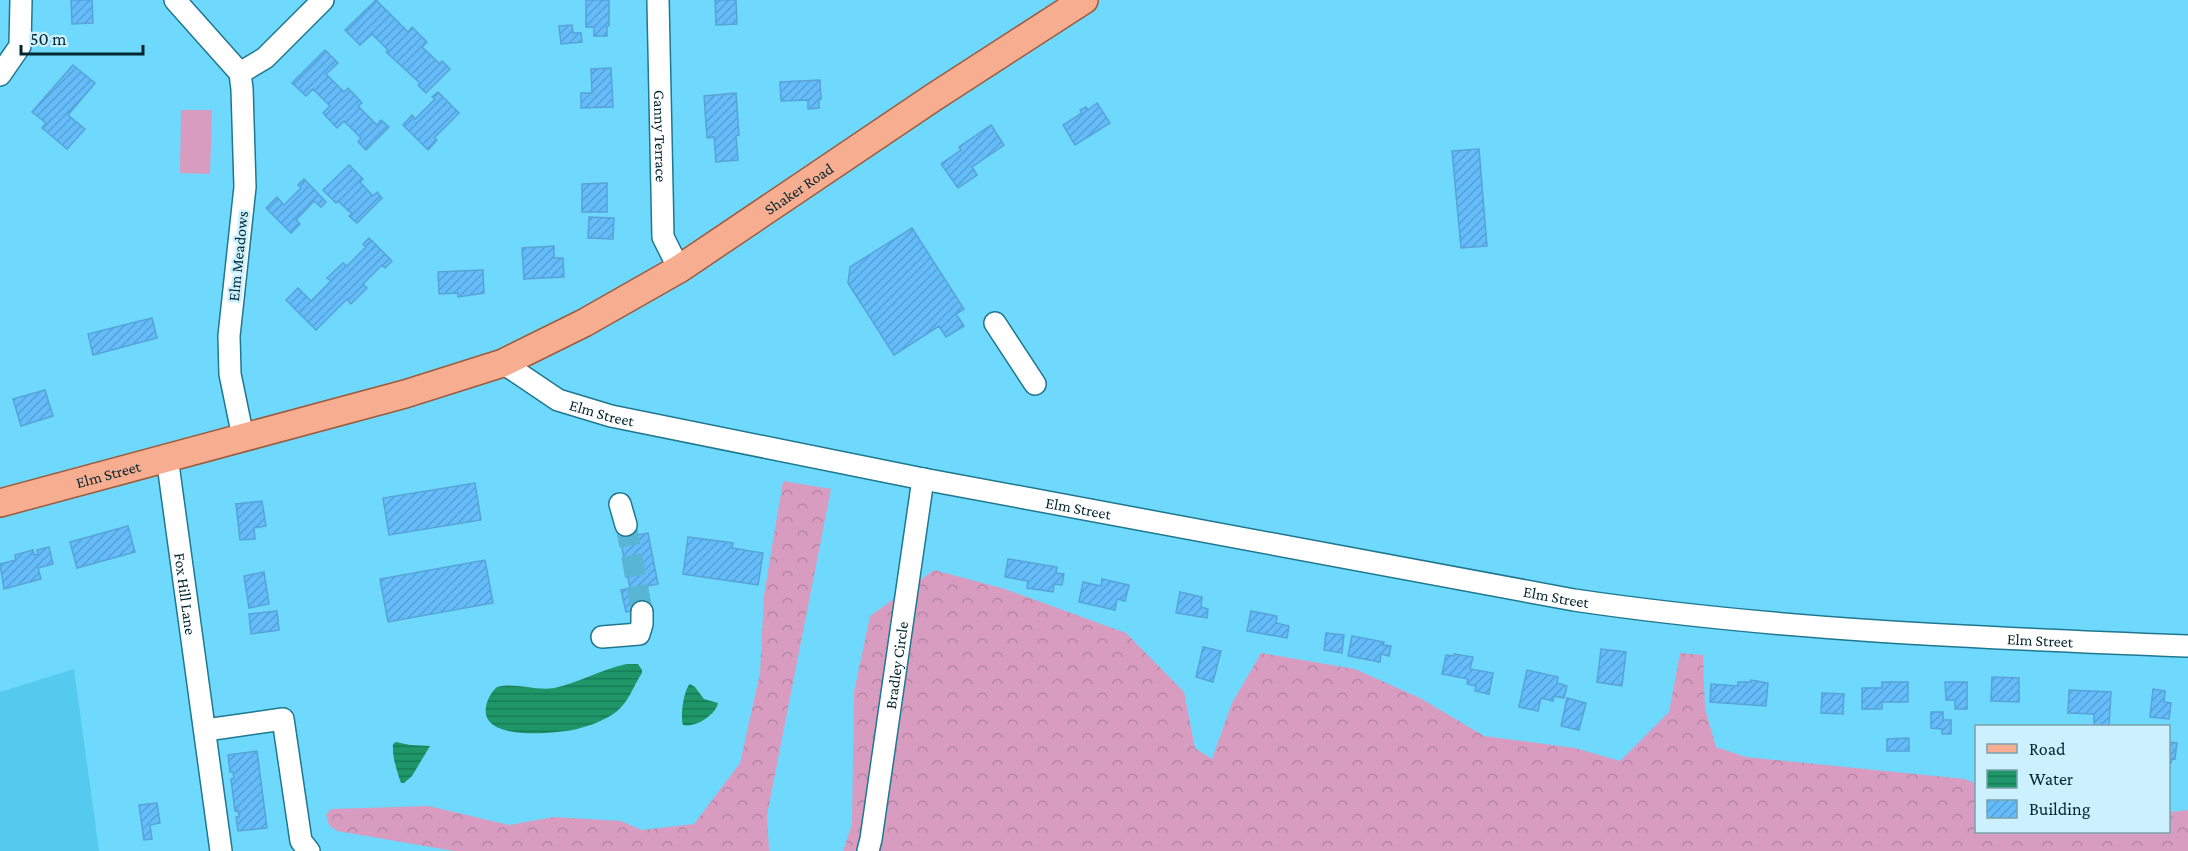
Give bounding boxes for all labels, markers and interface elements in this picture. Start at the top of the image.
scale bar [21,18,142,56]
text: 50 m [30,29,67,49]
street label: Ganny Terrace [651,90,670,182]
street label: Shaker Road [761,159,837,218]
street label: Elm Meadows [225,210,251,302]
street label: Elm Street [568,396,636,429]
street label: Elm Street [74,457,143,491]
street label: Elm Street [1044,493,1113,522]
street label: Fox Hill Lane [172,551,200,636]
street label: Elm Street [1522,582,1591,611]
street label: Bradley Circle [881,620,911,710]
street label: Elm Street [2007,630,2074,650]
legend [1975,725,2170,833]
text: Road [2029,739,2066,759]
text: Water [2029,769,2074,789]
text: Building [2029,799,2091,819]

